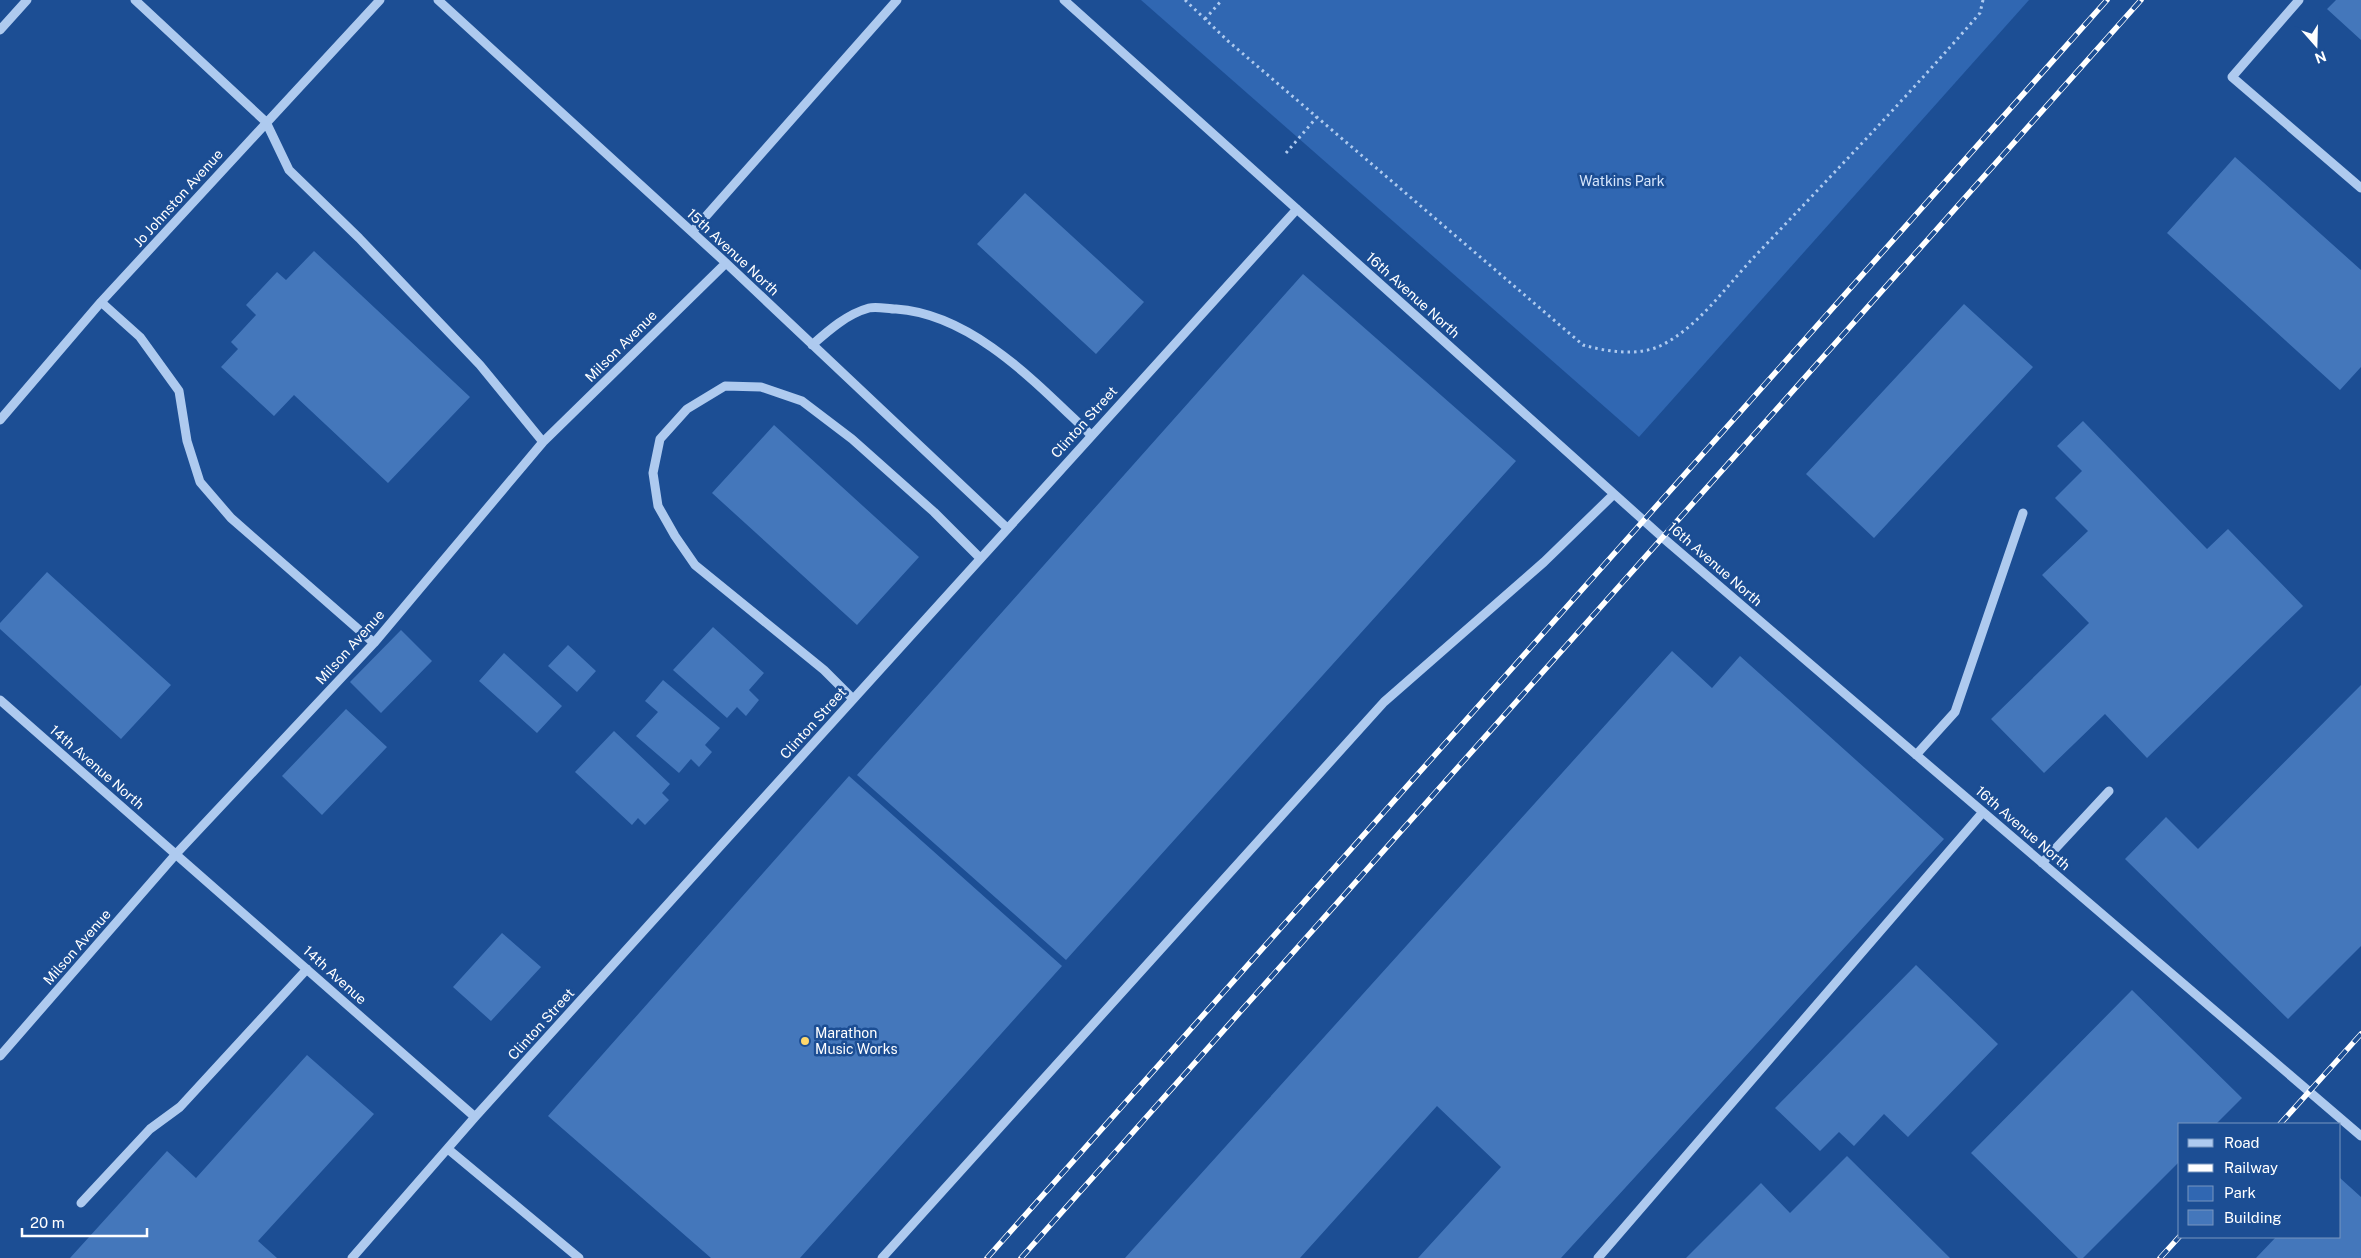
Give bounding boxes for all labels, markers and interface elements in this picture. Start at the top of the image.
north arrow [2291,20,2341,70]
text: N [2313,48,2328,67]
street label: Jo Johnston Avenue [130,146,226,250]
park label: Watkins Park [1579,173,1665,189]
street label: 15th Avenue North [684,205,782,299]
street label: 16th Avenue North [1363,249,1463,341]
street label: Milson Avenue [582,307,660,385]
street label: Clinton Street [1048,383,1120,461]
street label: 16th Avenue North [1665,519,1765,609]
street label: Milson Avenue [312,606,388,687]
street label: Clinton Street [777,684,849,762]
street label: 14th Avenue North [46,722,148,812]
street label: 16th Avenue North [1973,783,2073,873]
street label: Milson Avenue [40,906,114,988]
street label: 14th Avenue [300,942,370,1008]
street label: Clinton Street [505,985,577,1063]
place label: Marathon Music Works [815,1025,898,1057]
marker: Marathon Music Works [799,1035,811,1047]
legend [2178,1123,2341,1238]
text: Road [2224,1134,2260,1151]
text: Railway [2224,1159,2278,1176]
text: Park [2224,1184,2256,1201]
scale bar [22,1206,148,1238]
text: Building [2224,1209,2282,1226]
text: 20 m [30,1214,65,1231]

